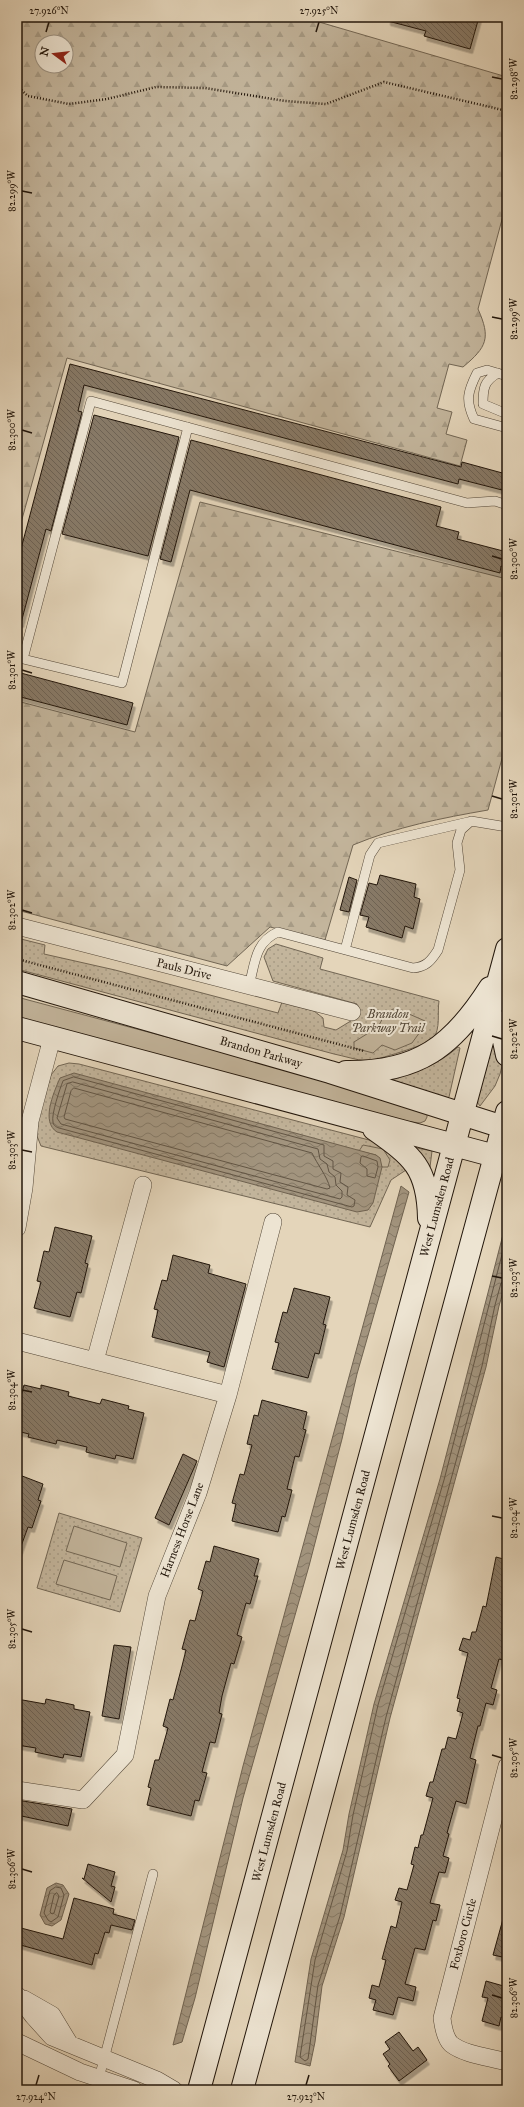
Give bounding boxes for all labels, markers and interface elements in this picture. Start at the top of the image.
text: 27.926°N [29,5,69,17]
text: 27.925°N [300,5,339,17]
north arrow [34,34,74,74]
text: N [37,45,52,58]
text: 82.298°W [508,58,520,100]
text: 82.299°W [6,170,18,212]
text: 82.299°W [508,298,520,340]
text: 82.300°W [6,409,18,451]
text: 82.300°W [508,538,520,580]
text: 82.301°W [6,650,18,690]
text: 82.301°W [508,779,520,819]
text: 82.302°W [6,889,18,930]
street label: Pauls Drive [155,955,213,983]
park label: Brandon Parkway Trail [352,1007,426,1035]
text: 82.302°W [508,1018,520,1059]
street label: Brandon Parkway [218,1034,304,1071]
text: 82.303°W [6,1130,18,1170]
street label: West Lumsden Road [417,1156,457,1258]
text: 82.303°W [508,1258,520,1298]
text: 82.304°W [6,1369,18,1411]
street label: West Lumsden Road [333,1469,373,1571]
street label: Harness Horse Lane [157,1480,207,1580]
text: 82.304°W [508,1497,520,1539]
text: 82.305°W [6,1608,18,1649]
text: 82.305°W [508,1737,520,1778]
street label: West Lumsden Road [249,1781,289,1883]
text: 82.306°W [6,1848,18,1889]
street label: Foxboro Circle [447,1897,479,1971]
text: 82.306°W [508,1977,520,2018]
text: 27.924°N [16,2091,56,2103]
text: 27.923°N [287,2091,326,2103]

